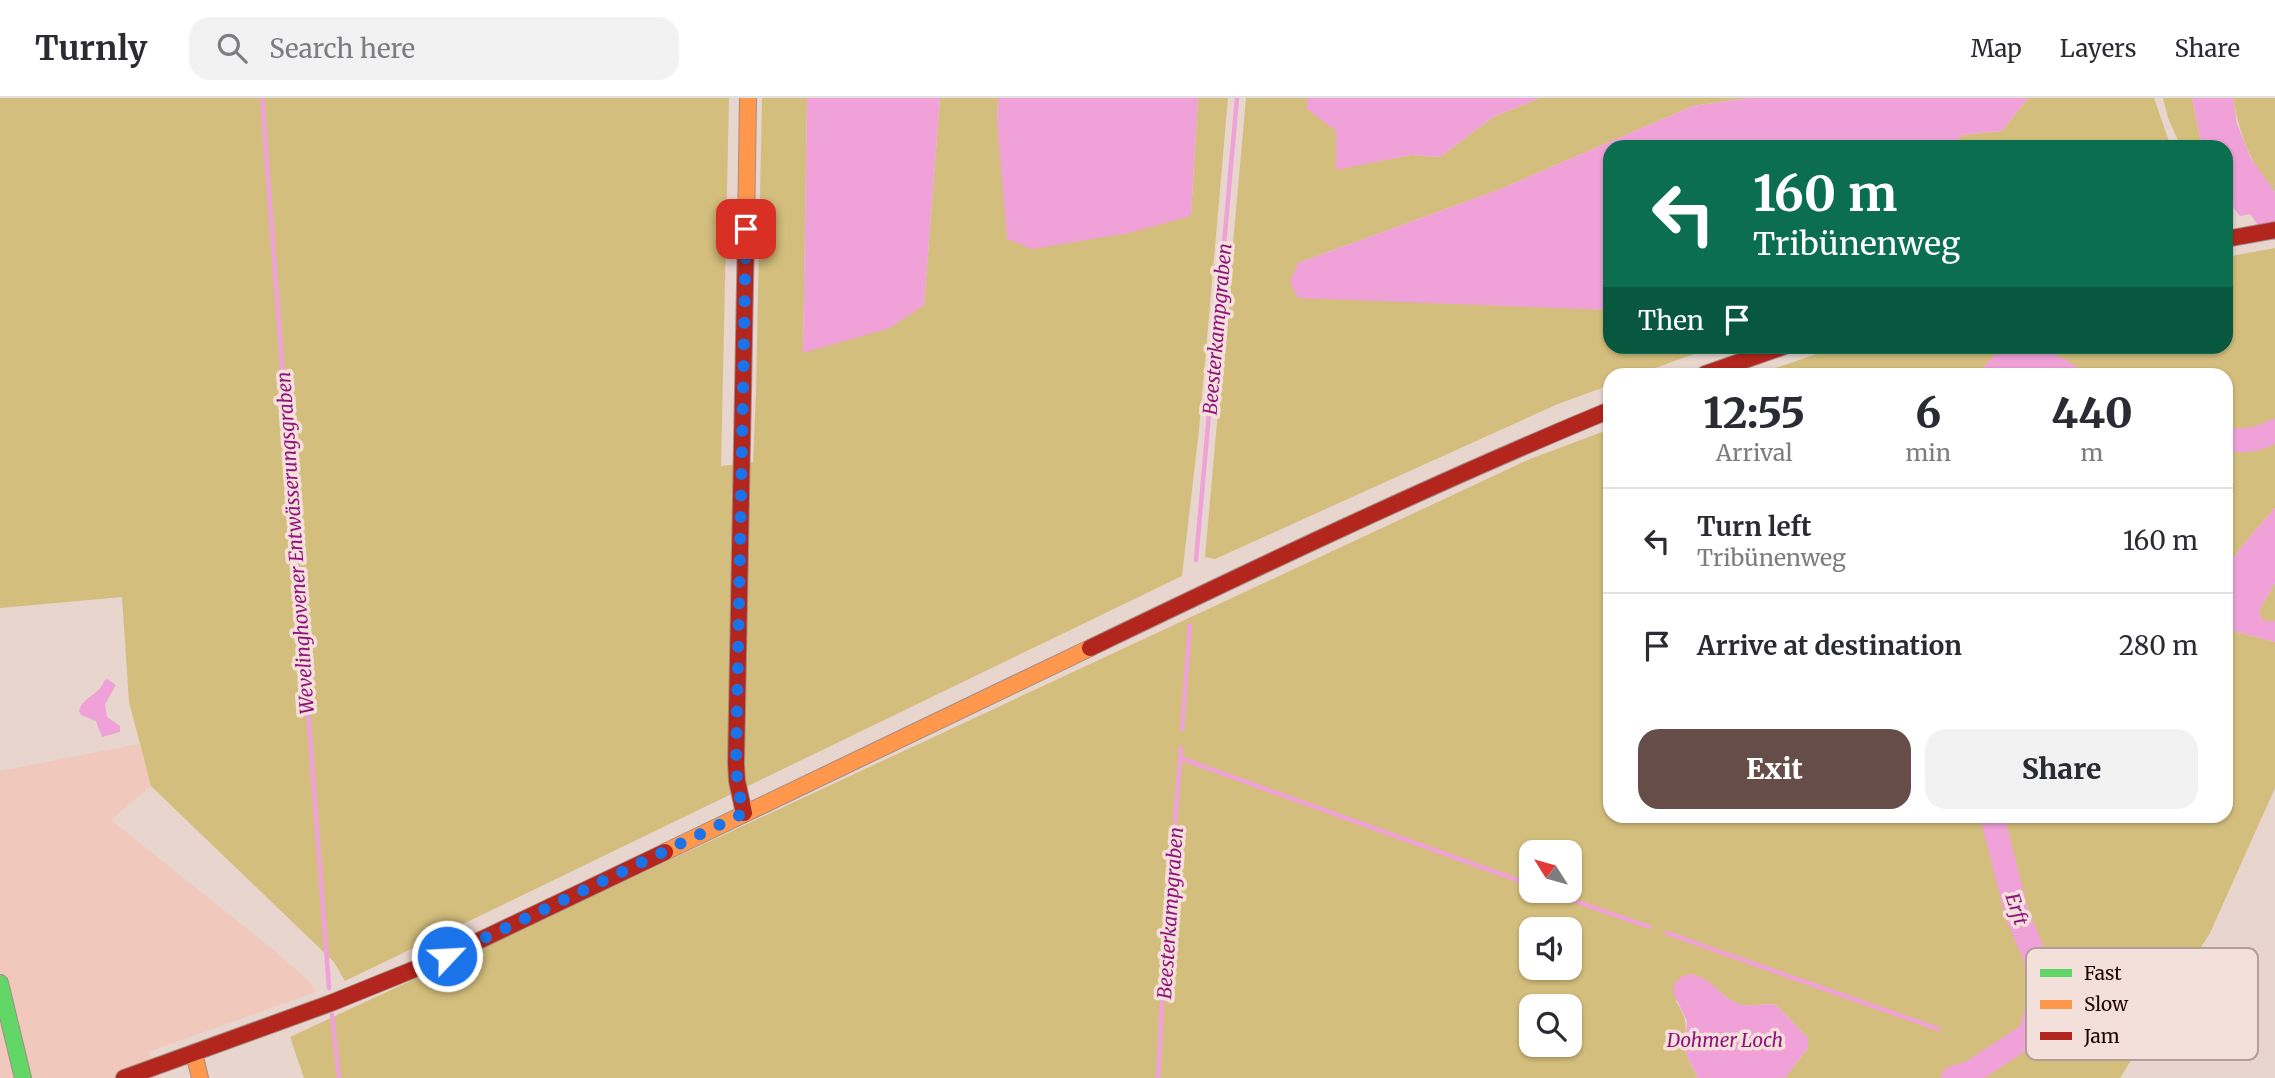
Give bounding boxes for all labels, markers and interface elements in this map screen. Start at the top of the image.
search box [189,17,679,80]
text: Turnly [35,28,147,69]
icon: search [213,29,251,67]
text: Search here [269,32,415,65]
text: Map [1971,33,2022,64]
text: Layers [2060,33,2136,64]
text: Share [2174,33,2240,64]
text: 160 m [1753,163,1897,224]
icon: left [1638,168,1729,259]
pin [716,199,776,259]
icon: arrive [727,210,765,248]
text: Tribünenweg [1753,224,1960,264]
water label: Beesterkampgraben [1198,242,1236,416]
icon: arrive [1718,301,1756,339]
text: Then [1638,304,1704,337]
water label: Wevelinghovener Entwässerungsgraben [271,371,319,715]
text: 12:55 [1703,387,1805,439]
text: 6 [1915,387,1941,439]
text: 440 [2051,387,2133,439]
text: Arrival [1716,438,1793,467]
text: min [1905,438,1951,467]
text: m [2081,438,2103,467]
text: Turn left [1697,510,1811,543]
icon: left [1638,522,1676,560]
text: 160 m [2123,524,2198,557]
text: Tribünenweg [1697,543,1846,572]
icon: arrive [1638,627,1676,665]
text: Arrive at destination [1697,629,1962,662]
text: 280 m [2119,629,2198,662]
button: Exit [1638,729,1911,809]
button: Share [1925,729,2198,809]
water label: Beesterkampgraben [1152,826,1188,1000]
north arrow [1519,840,1582,903]
map controls [1519,840,1582,1057]
water label: Erft [2001,890,2034,928]
button: sound [1519,917,1582,980]
position arrow [410,919,484,993]
legend [2026,948,2258,1060]
text: Fast [2084,961,2122,985]
text: Slow [2084,992,2129,1016]
button: search [1519,994,1582,1057]
text: Jam [2083,1024,2120,1048]
water label: Dohmer Loch [1666,1028,1783,1052]

